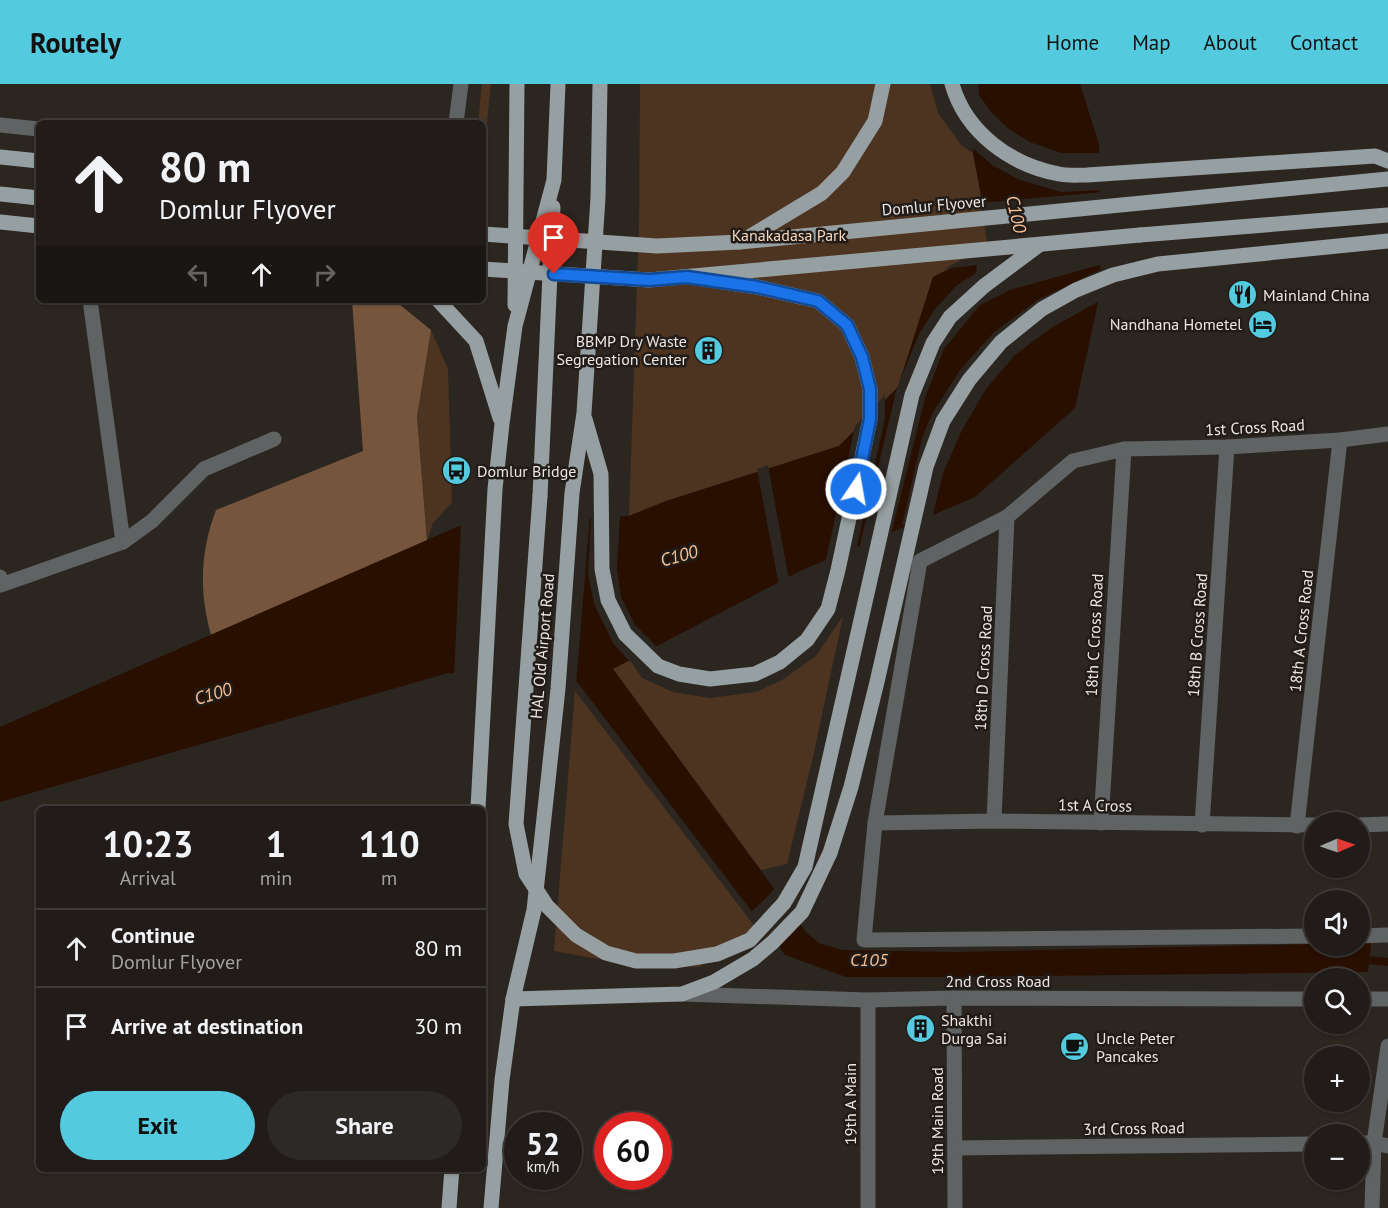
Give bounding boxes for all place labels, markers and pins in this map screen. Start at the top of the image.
pin [528,212,579,274]
restaurant icon: Mainland China [1226,279,1258,311]
place label: Mainland China [1263,285,1370,305]
hotel icon: Nandhana Hometel [1247,308,1279,340]
place label: Nandhana Hometel [1110,314,1242,334]
place label: BBMP Dry Waste Segregation Center [556,331,688,369]
building icon: BBMP Dry Waste Segregation Center [692,334,724,366]
bus stop icon: Domlur Bridge [440,455,472,487]
place label: Domlur Bridge [477,461,576,481]
place label: Shakthi Durga Sai [941,1010,1007,1048]
building icon: Shakthi Durga Sai [904,1013,936,1045]
place label: Uncle Peter Pancakes [1096,1028,1175,1066]
cafe icon: Uncle Peter Pancakes [1059,1031,1091,1063]

